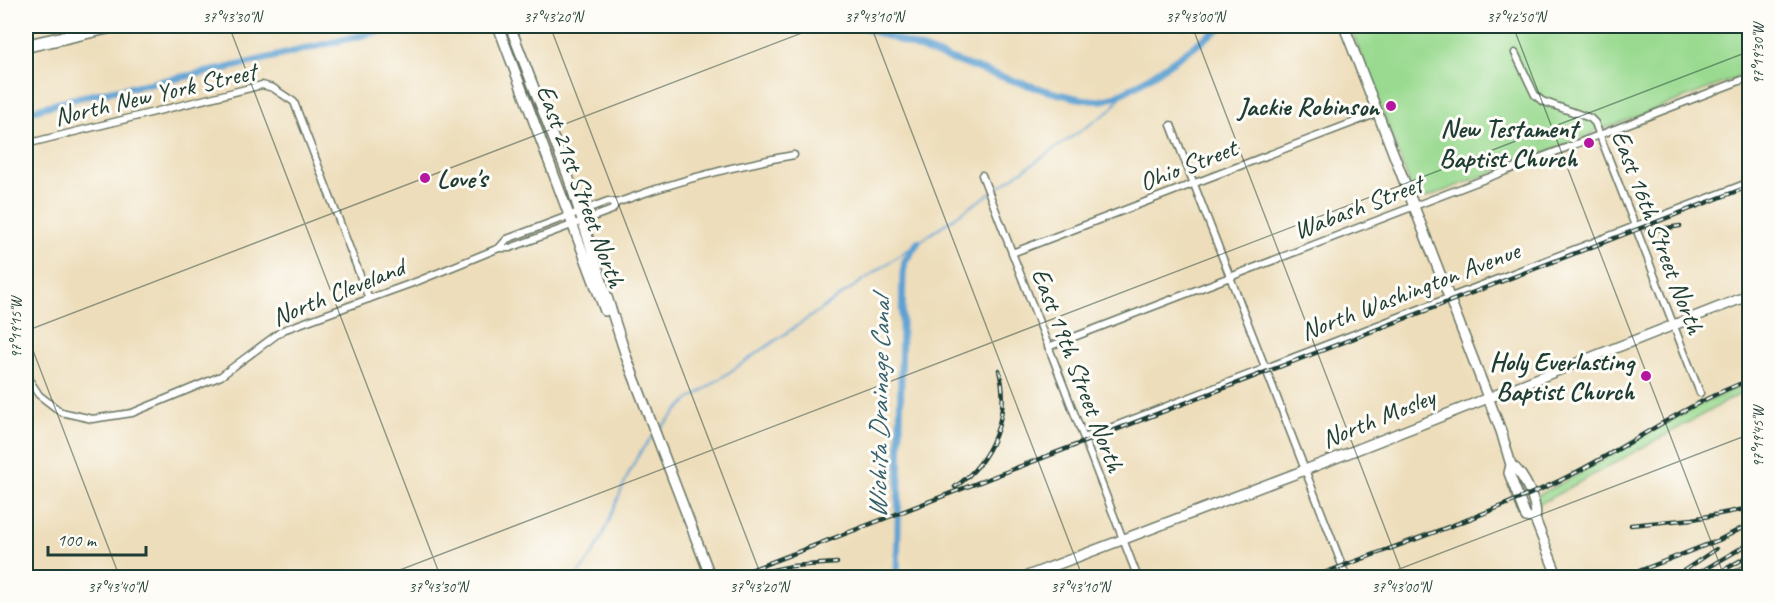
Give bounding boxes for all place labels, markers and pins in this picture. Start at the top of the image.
place label: Jackie Robinson [1236,90,1381,123]
marker: Jackie Robinson [1384,99,1398,113]
place label: New Testament Baptist Church [1439,112,1581,175]
marker: New Testament Baptist Church [1582,136,1596,150]
place label: Love's [437,162,490,195]
marker: Love's [418,171,432,185]
place label: Holy Everlasting Baptist Church [1489,345,1637,408]
marker: Holy Everlasting Baptist Church [1639,369,1653,383]

